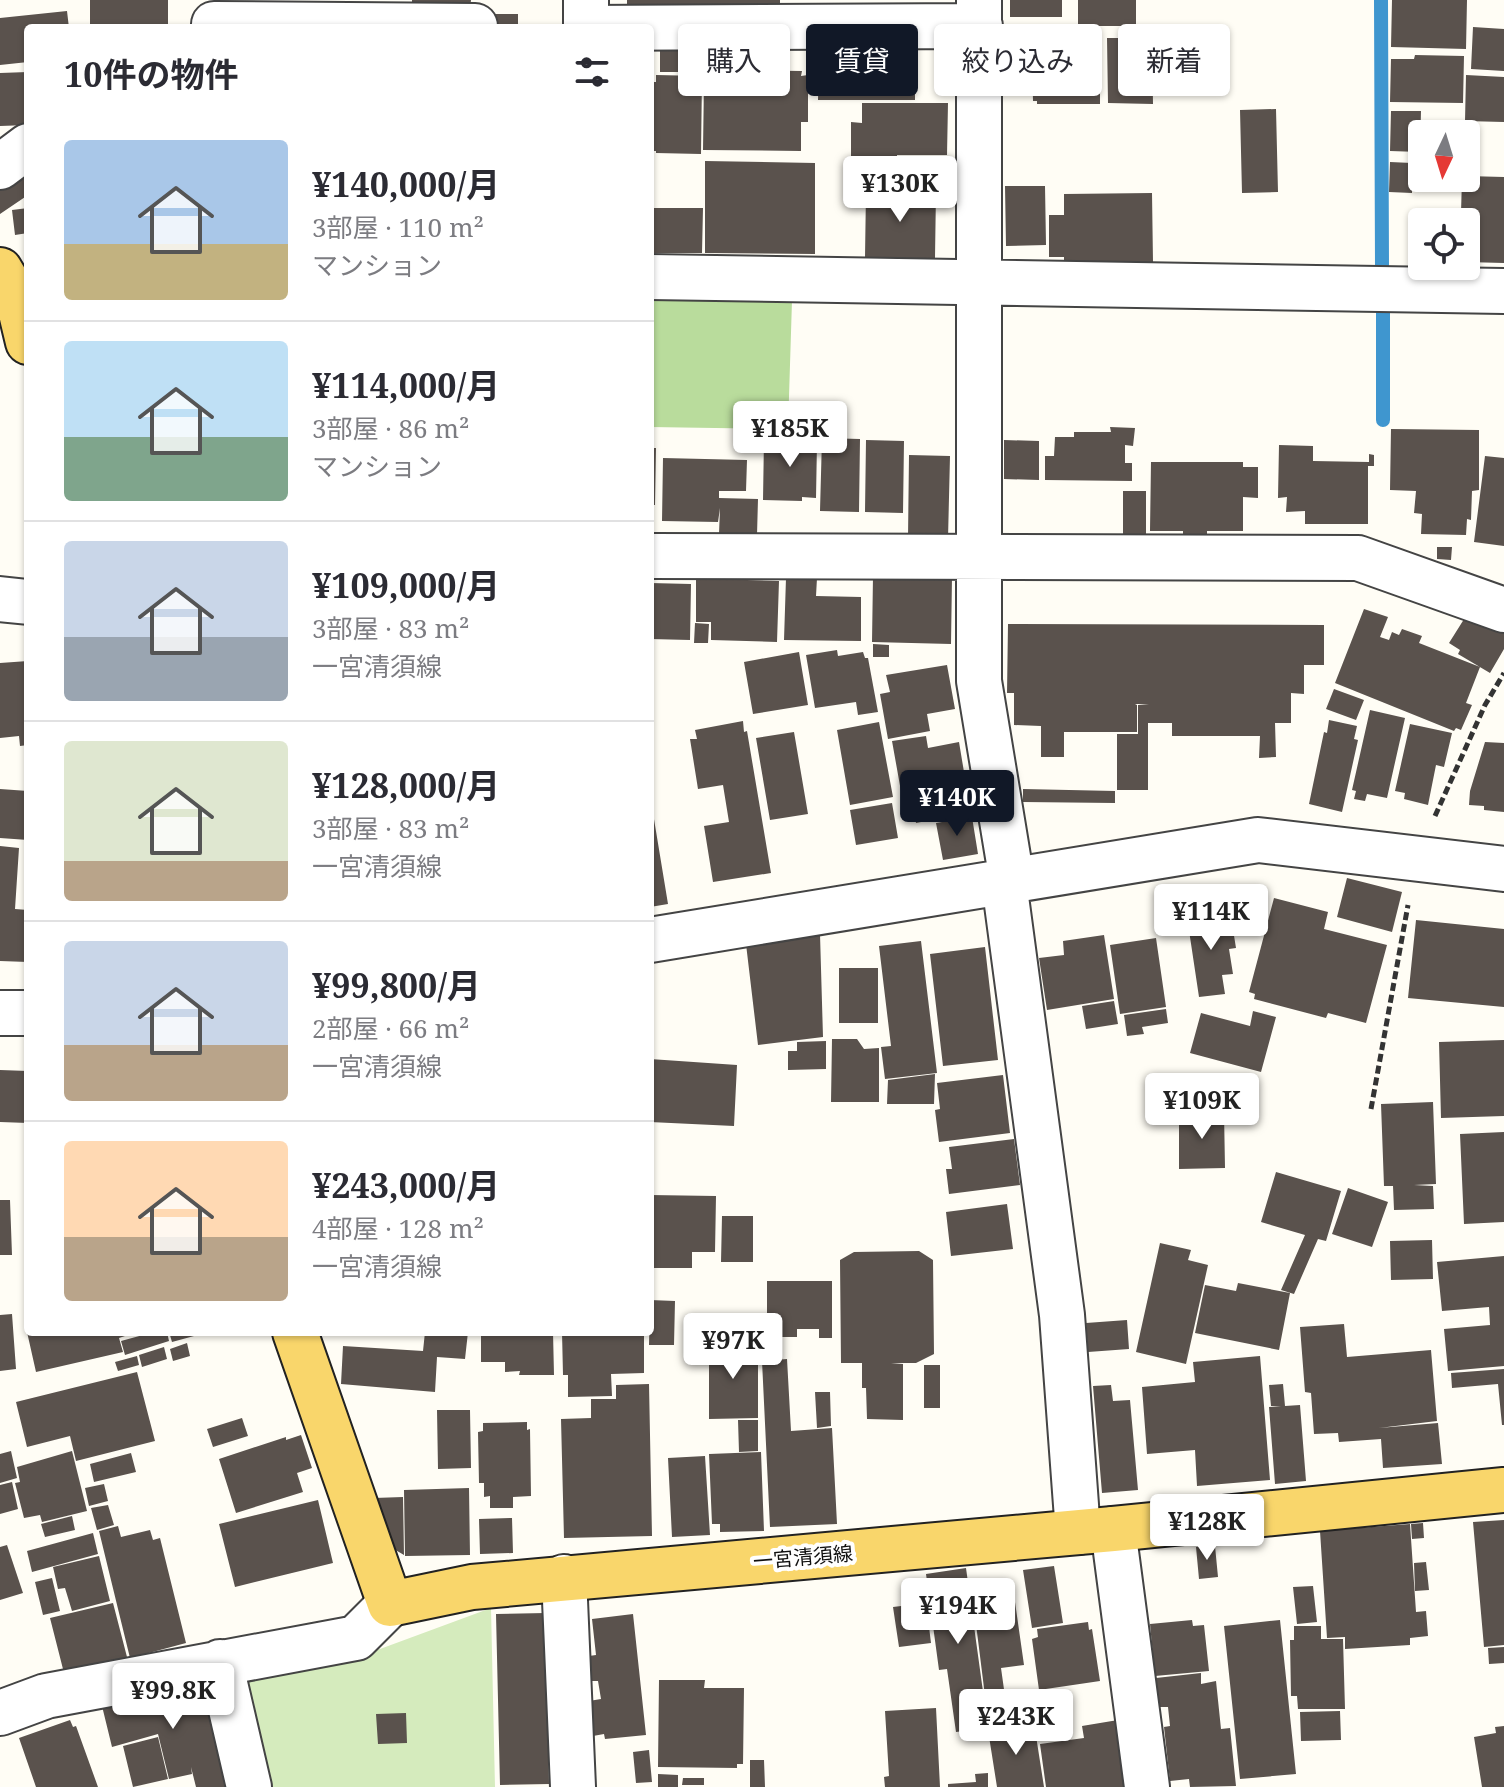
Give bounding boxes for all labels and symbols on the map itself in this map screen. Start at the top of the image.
north arrow [1408,120,1480,192]
pin: ¥130K [844,156,956,224]
pin: ¥185K [734,401,846,469]
pin: ¥140K [901,770,1013,838]
pin: ¥114K [1155,884,1267,952]
pin: ¥109K [1146,1073,1258,1141]
pin: ¥97K [686,1313,780,1381]
pin: ¥128K [1151,1494,1263,1562]
street label: 一宮清須線 [752,1539,854,1575]
pin: ¥194K [902,1578,1014,1646]
pin: ¥99.8K [108,1663,238,1731]
pin: ¥243K [960,1689,1072,1757]

